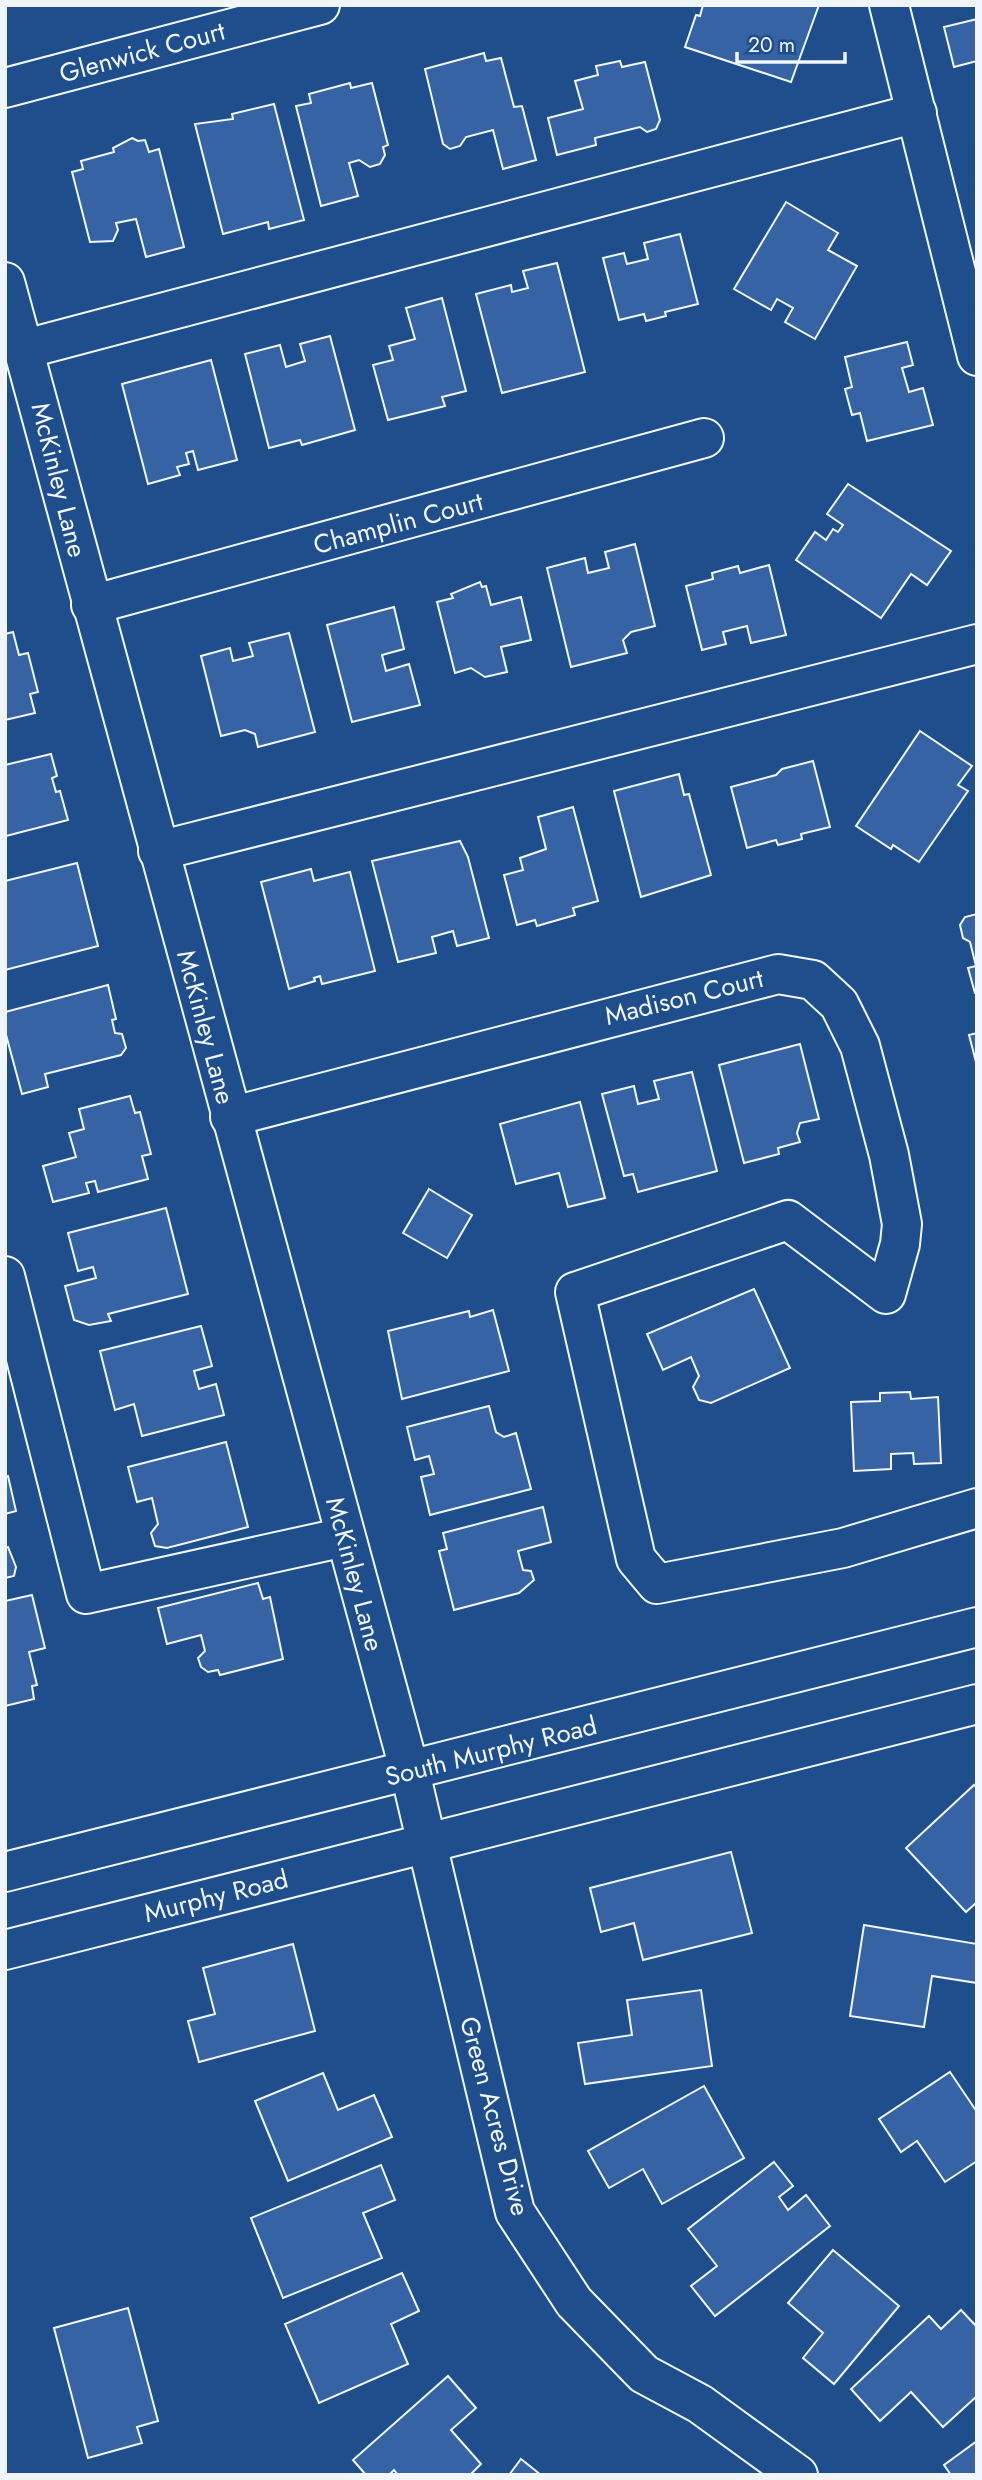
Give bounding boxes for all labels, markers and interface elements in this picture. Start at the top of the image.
street label: Glenwick Court [55,11,230,92]
scale bar [737,21,846,65]
text: 20 m [748,30,795,60]
street label: McKinley Lane [21,399,97,561]
street label: Champlin Court [309,482,488,564]
street label: McKinley Lane [167,946,245,1108]
street label: Madison Court [601,959,768,1035]
street label: McKinley Lane [316,1493,394,1655]
street label: South Murphy Road [381,1706,601,1796]
street label: Murphy Road [140,1860,292,1932]
street label: Green Acres Drive [450,2012,540,2220]

